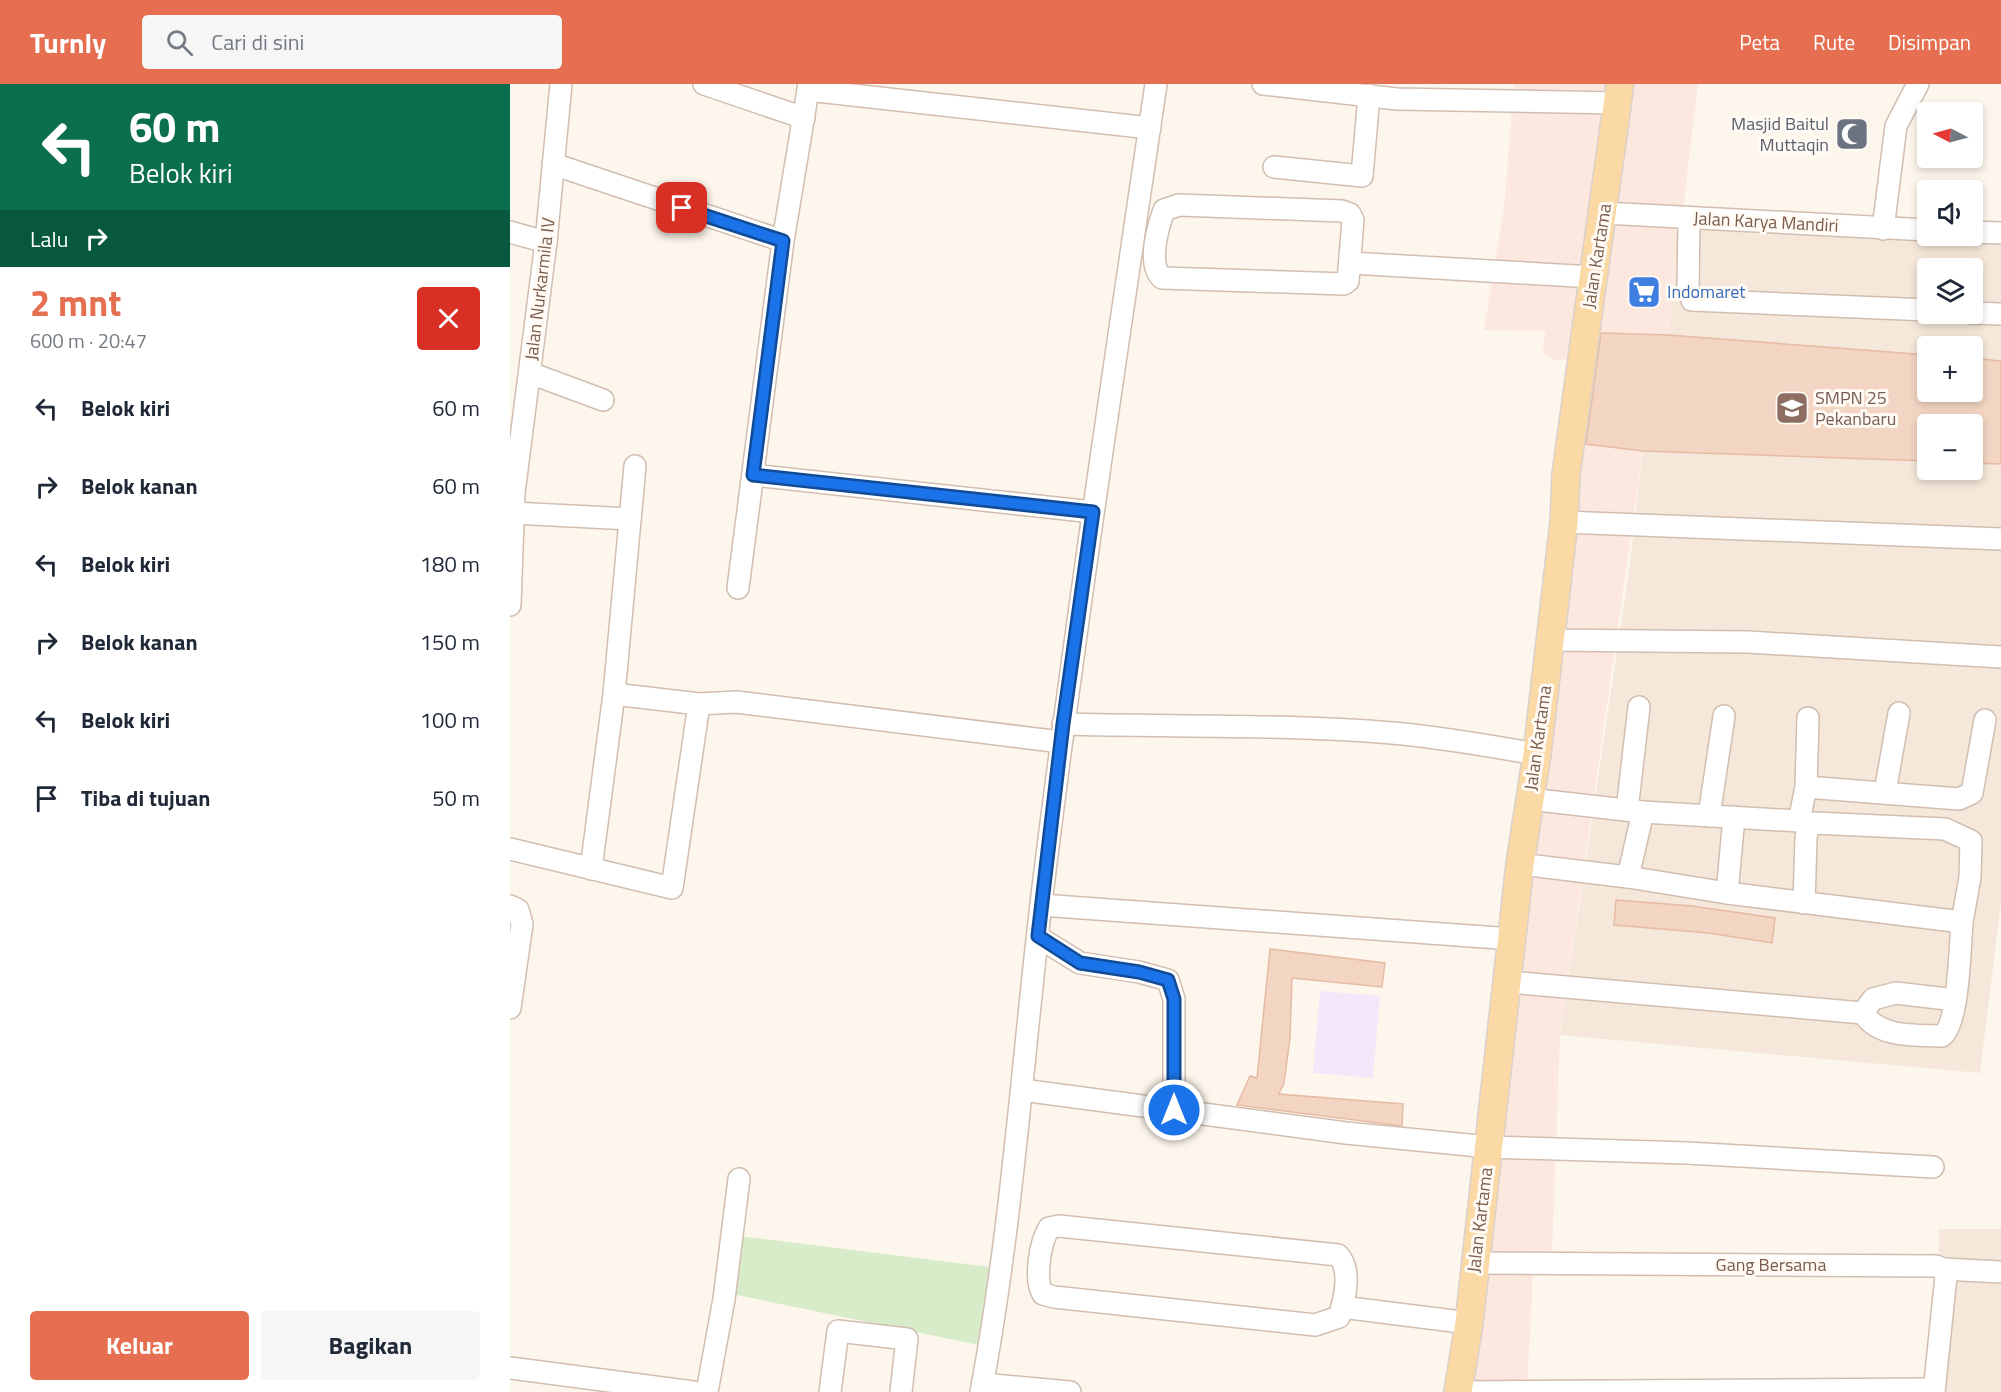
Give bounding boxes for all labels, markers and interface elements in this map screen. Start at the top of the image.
search box [142,15,562,69]
text: Turnly [30,21,106,64]
text: Cari di sini [211,25,304,59]
icon: search [163,26,196,59]
text: Peta [1739,26,1780,58]
text: Rute [1813,26,1855,58]
text: Disimpan [1888,26,1971,58]
text: 60 m [129,94,221,158]
north arrow [1917,102,1983,168]
map controls [1917,102,1983,480]
icon: left [30,108,108,186]
place label: Masjid Baitul Muttaqin [1731,110,1829,158]
mosque icon: Masjid Baitul Muttaqin [1834,116,1870,152]
text: Belok kiri [129,152,233,193]
button: sound [1917,180,1983,246]
pin [656,182,707,233]
icon: arrive [665,191,698,224]
street label: Jalan Kartama [1575,202,1618,310]
street label: Jalan Karya Mandiri [1693,204,1839,239]
street label: Jalan Nurkarmila IV [517,215,562,362]
text: Lalu [30,222,68,256]
icon: right [80,222,113,255]
button: layers [1917,258,1983,324]
supermarket icon: Indomaret [1626,274,1662,310]
text: 2 mnt [30,275,121,330]
place label: Indomaret [1667,278,1746,305]
button: close [417,287,480,350]
text: 600 m · 20:47 [30,325,147,356]
button: + [1917,336,1983,402]
place label: SMPN 25 Pekanbaru [1815,384,1896,432]
school or university icon: SMPN 25 Pekanbaru [1774,390,1810,426]
text: Belok kiri [81,391,170,425]
text: 60 m [432,391,480,425]
icon: left [30,392,63,425]
button: − [1917,414,1983,480]
text: Belok kanan [81,469,198,503]
text: 60 m [432,469,480,503]
icon: right [30,470,63,503]
text: Belok kiri [81,547,170,581]
text: 180 m [420,547,480,581]
icon: left [30,548,63,581]
text: Belok kanan [81,625,198,659]
text: 150 m [420,625,480,659]
icon: right [30,626,63,659]
street label: Jalan Kartama [1517,684,1558,792]
text: Belok kiri [81,703,170,737]
text: 100 m [420,703,480,737]
icon: left [30,704,63,737]
text: Tiba di tujuan [81,781,210,815]
text: 50 m [432,781,480,815]
icon: arrive [30,782,63,815]
position arrow [1142,1078,1206,1142]
street label: Jalan Kartama [1460,1166,1499,1274]
street label: Gang Bersama [1716,1251,1826,1278]
button: Keluar [30,1311,249,1380]
button: Bagikan [261,1311,480,1380]

